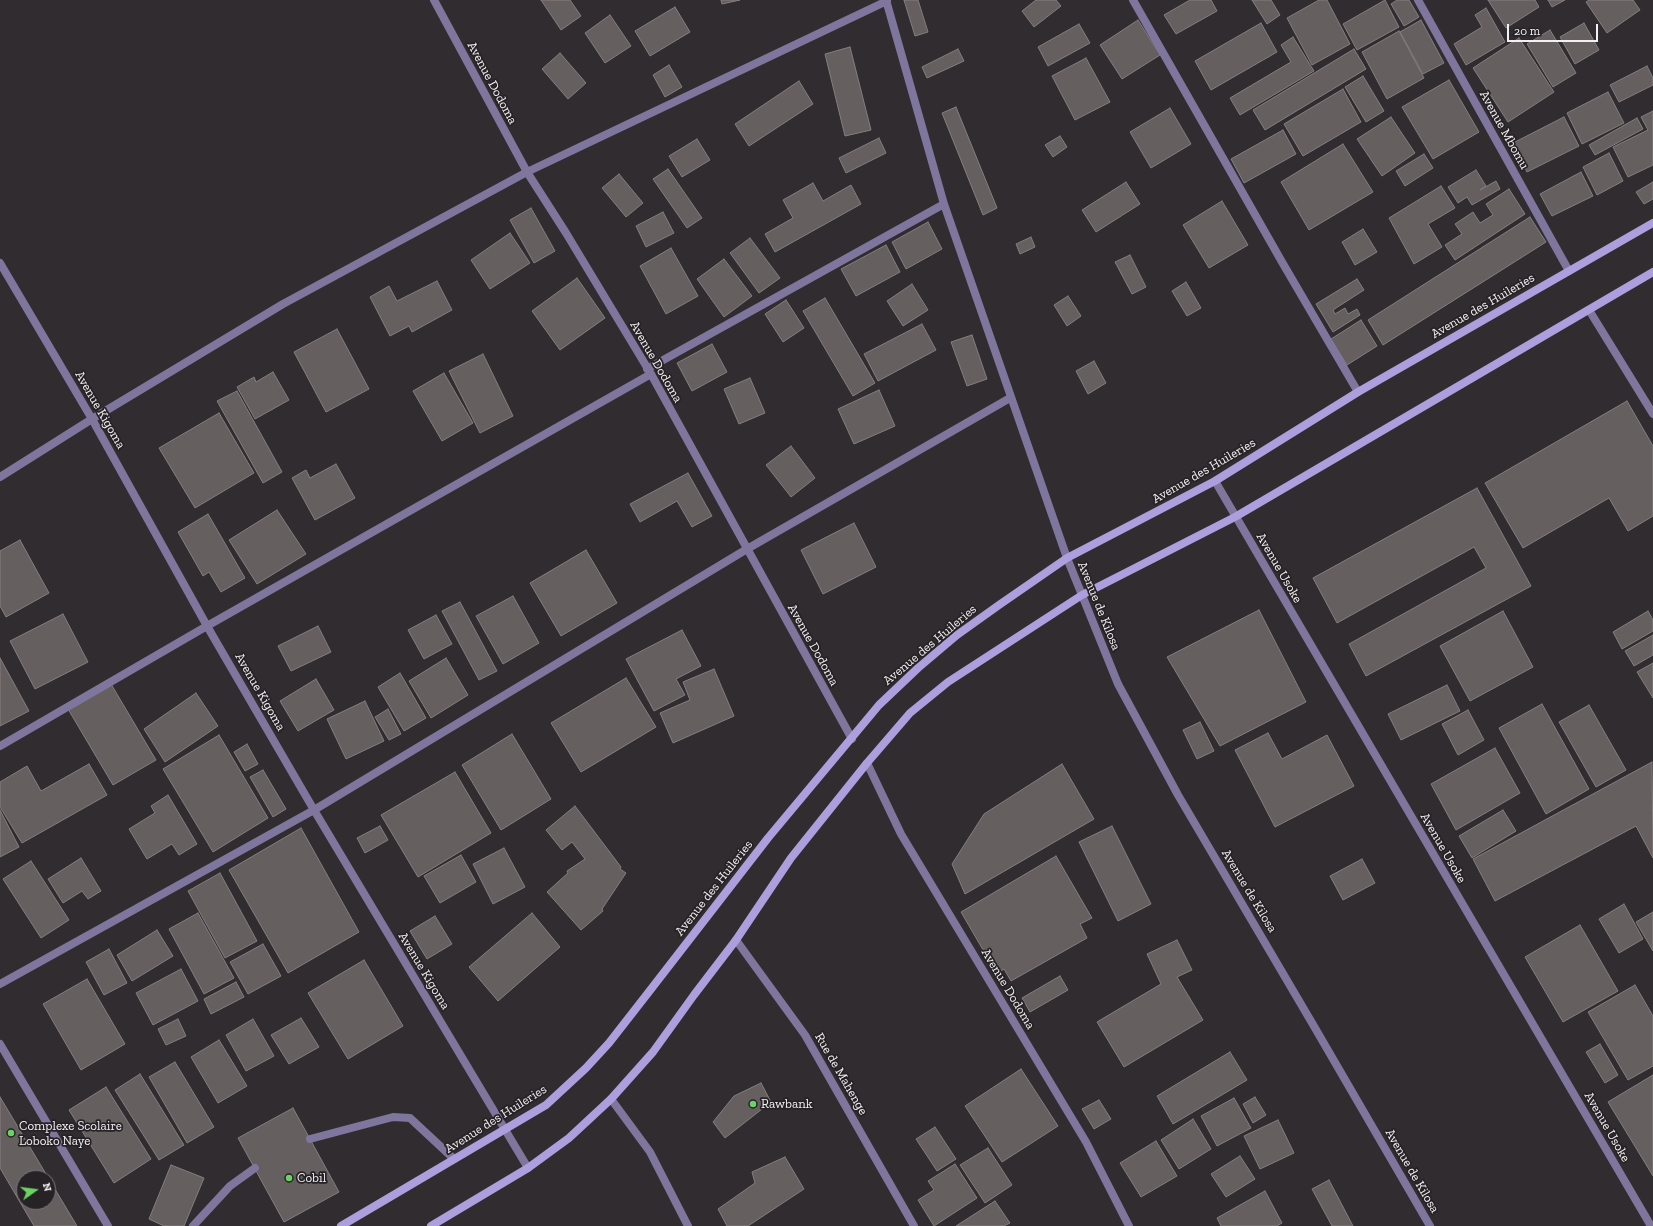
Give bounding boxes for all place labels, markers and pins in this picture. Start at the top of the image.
place label: Rawbank [761,1096,812,1112]
marker: Rawbank [748,1099,758,1109]
place label: Complexe Scolaire Loboko Naye [19,1118,122,1149]
marker: Complexe Scolaire Loboko Naye [6,1128,16,1138]
place label: Cobil [297,1170,326,1186]
marker: Cobil [284,1173,294,1183]

